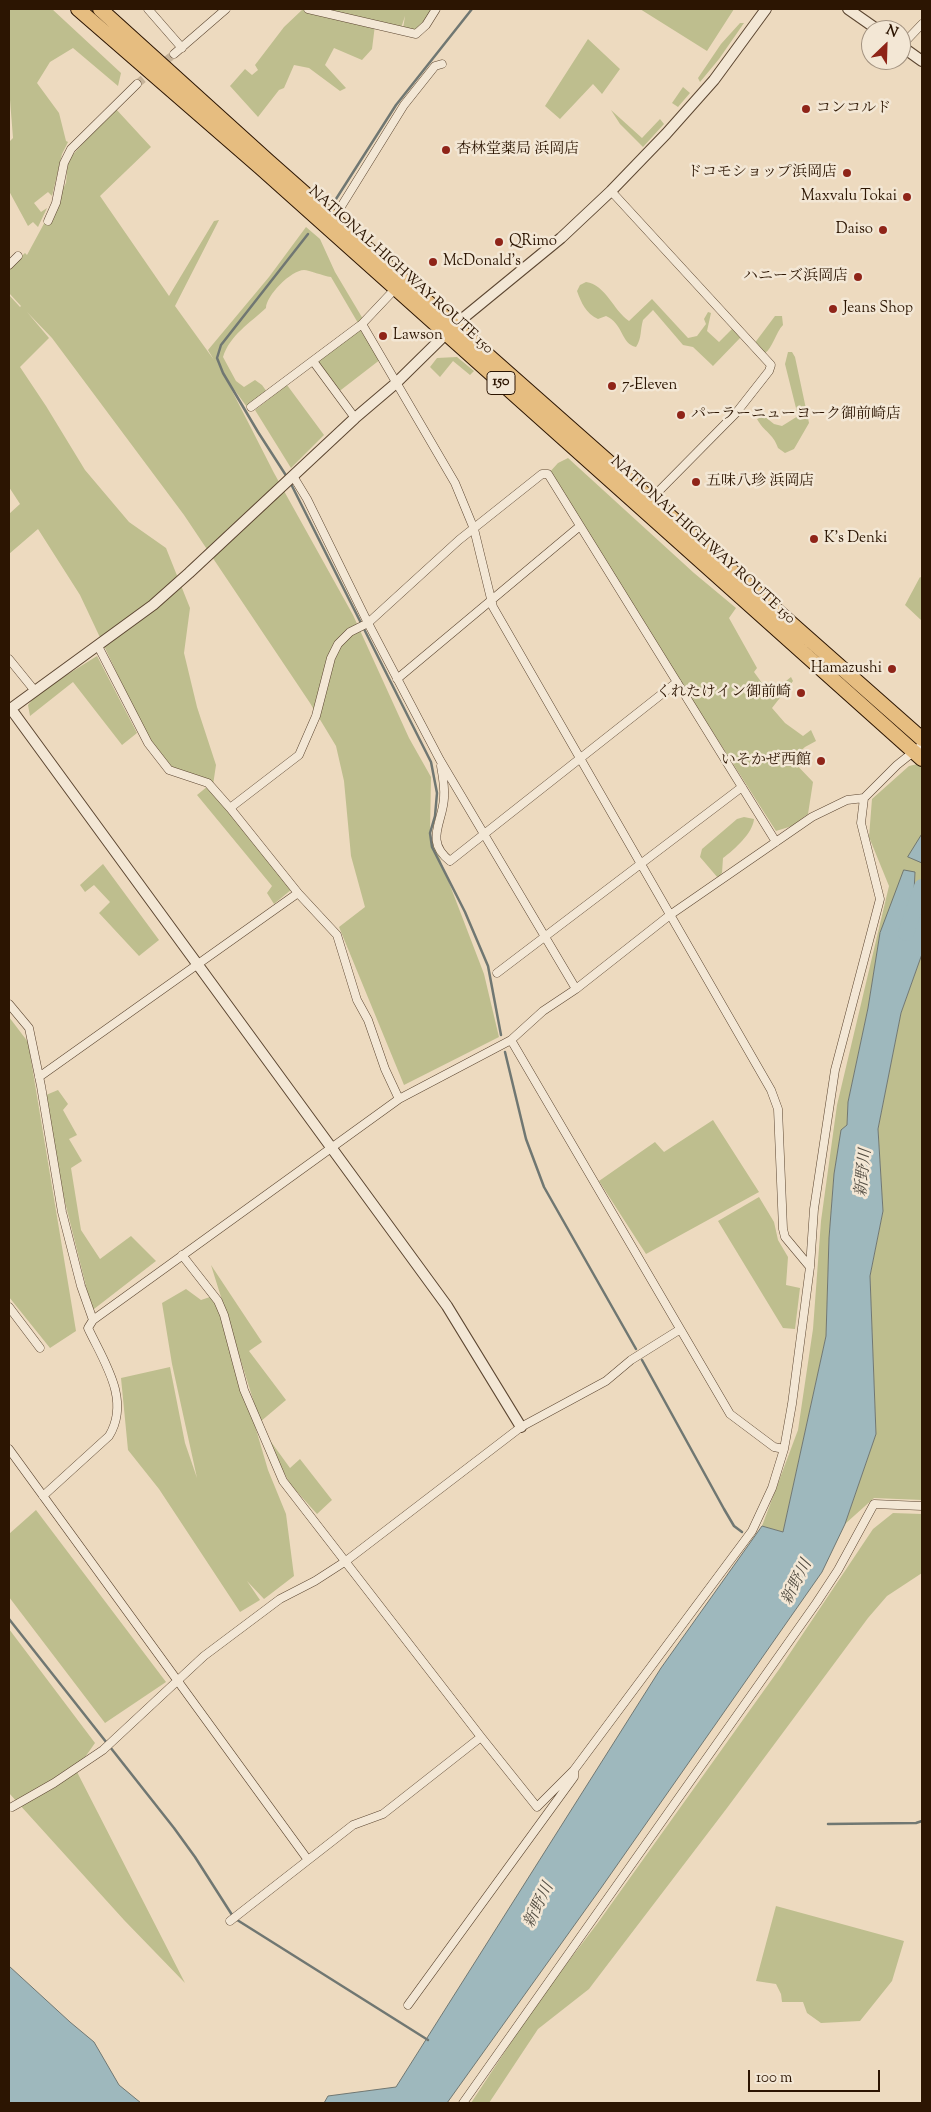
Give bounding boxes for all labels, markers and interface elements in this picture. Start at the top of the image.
north arrow [861,20,911,70]
text: N [883,21,901,44]
place label: コンコルド [816,100,891,118]
marker: コンコルド [800,103,812,115]
place label: 杏林堂薬局 浜岡店 [456,141,579,159]
marker: 杏林堂薬局 浜岡店 [440,144,452,156]
place label: ドコモショップ浜岡店 [687,164,837,182]
marker: ドコモショップ浜岡店 [841,167,853,179]
street label: NATIONAL HIGHWAY ROUTE 150 [304,183,496,359]
place label: Maxvalu Tokai [801,188,897,206]
marker: Maxvalu Tokai [901,191,913,203]
place label: Daiso [836,221,873,239]
marker: Daiso [877,224,889,236]
place label: QRimo [509,233,557,251]
marker: QRimo [493,236,505,248]
place label: McDonald's [443,253,521,271]
marker: McDonald's [427,256,439,268]
place label: ハニーズ浜岡店 [743,268,848,286]
marker: ハニーズ浜岡店 [852,271,864,283]
place label: Jeans Shop [843,300,913,318]
marker: Jeans Shop [827,303,839,315]
place label: Lawson [393,327,443,345]
marker: Lawson [377,330,389,342]
road number: 150 [487,372,515,394]
place label: 7-Eleven [622,377,677,395]
marker: 7-Eleven [606,380,618,392]
place label: パーラーニューヨーク御前崎店 [691,406,901,424]
marker: パーラーニューヨーク御前崎店 [675,409,687,421]
street label: NATIONAL HIGHWAY ROUTE 150 [606,453,798,629]
place label: 五味八珍 浜岡店 [706,473,814,491]
marker: 五味八珍 浜岡店 [690,476,702,488]
place label: K's Denki [824,530,887,548]
marker: K's Denki [808,533,820,545]
place label: Hamazushi [811,660,882,678]
marker: Hamazushi [886,663,898,675]
place label: くれたけイン御前崎 [656,684,791,702]
marker: くれたけイン御前崎 [795,687,807,699]
place label: いそかぜ西館 [721,752,811,770]
marker: いそかぜ西館 [815,755,827,767]
water label: 新野川 [853,1148,877,1198]
water label: 新野川 [779,1557,817,1609]
water label: 新野川 [521,1880,559,1932]
scale bar [751,2060,884,2092]
text: 100 m [756,2068,792,2089]

